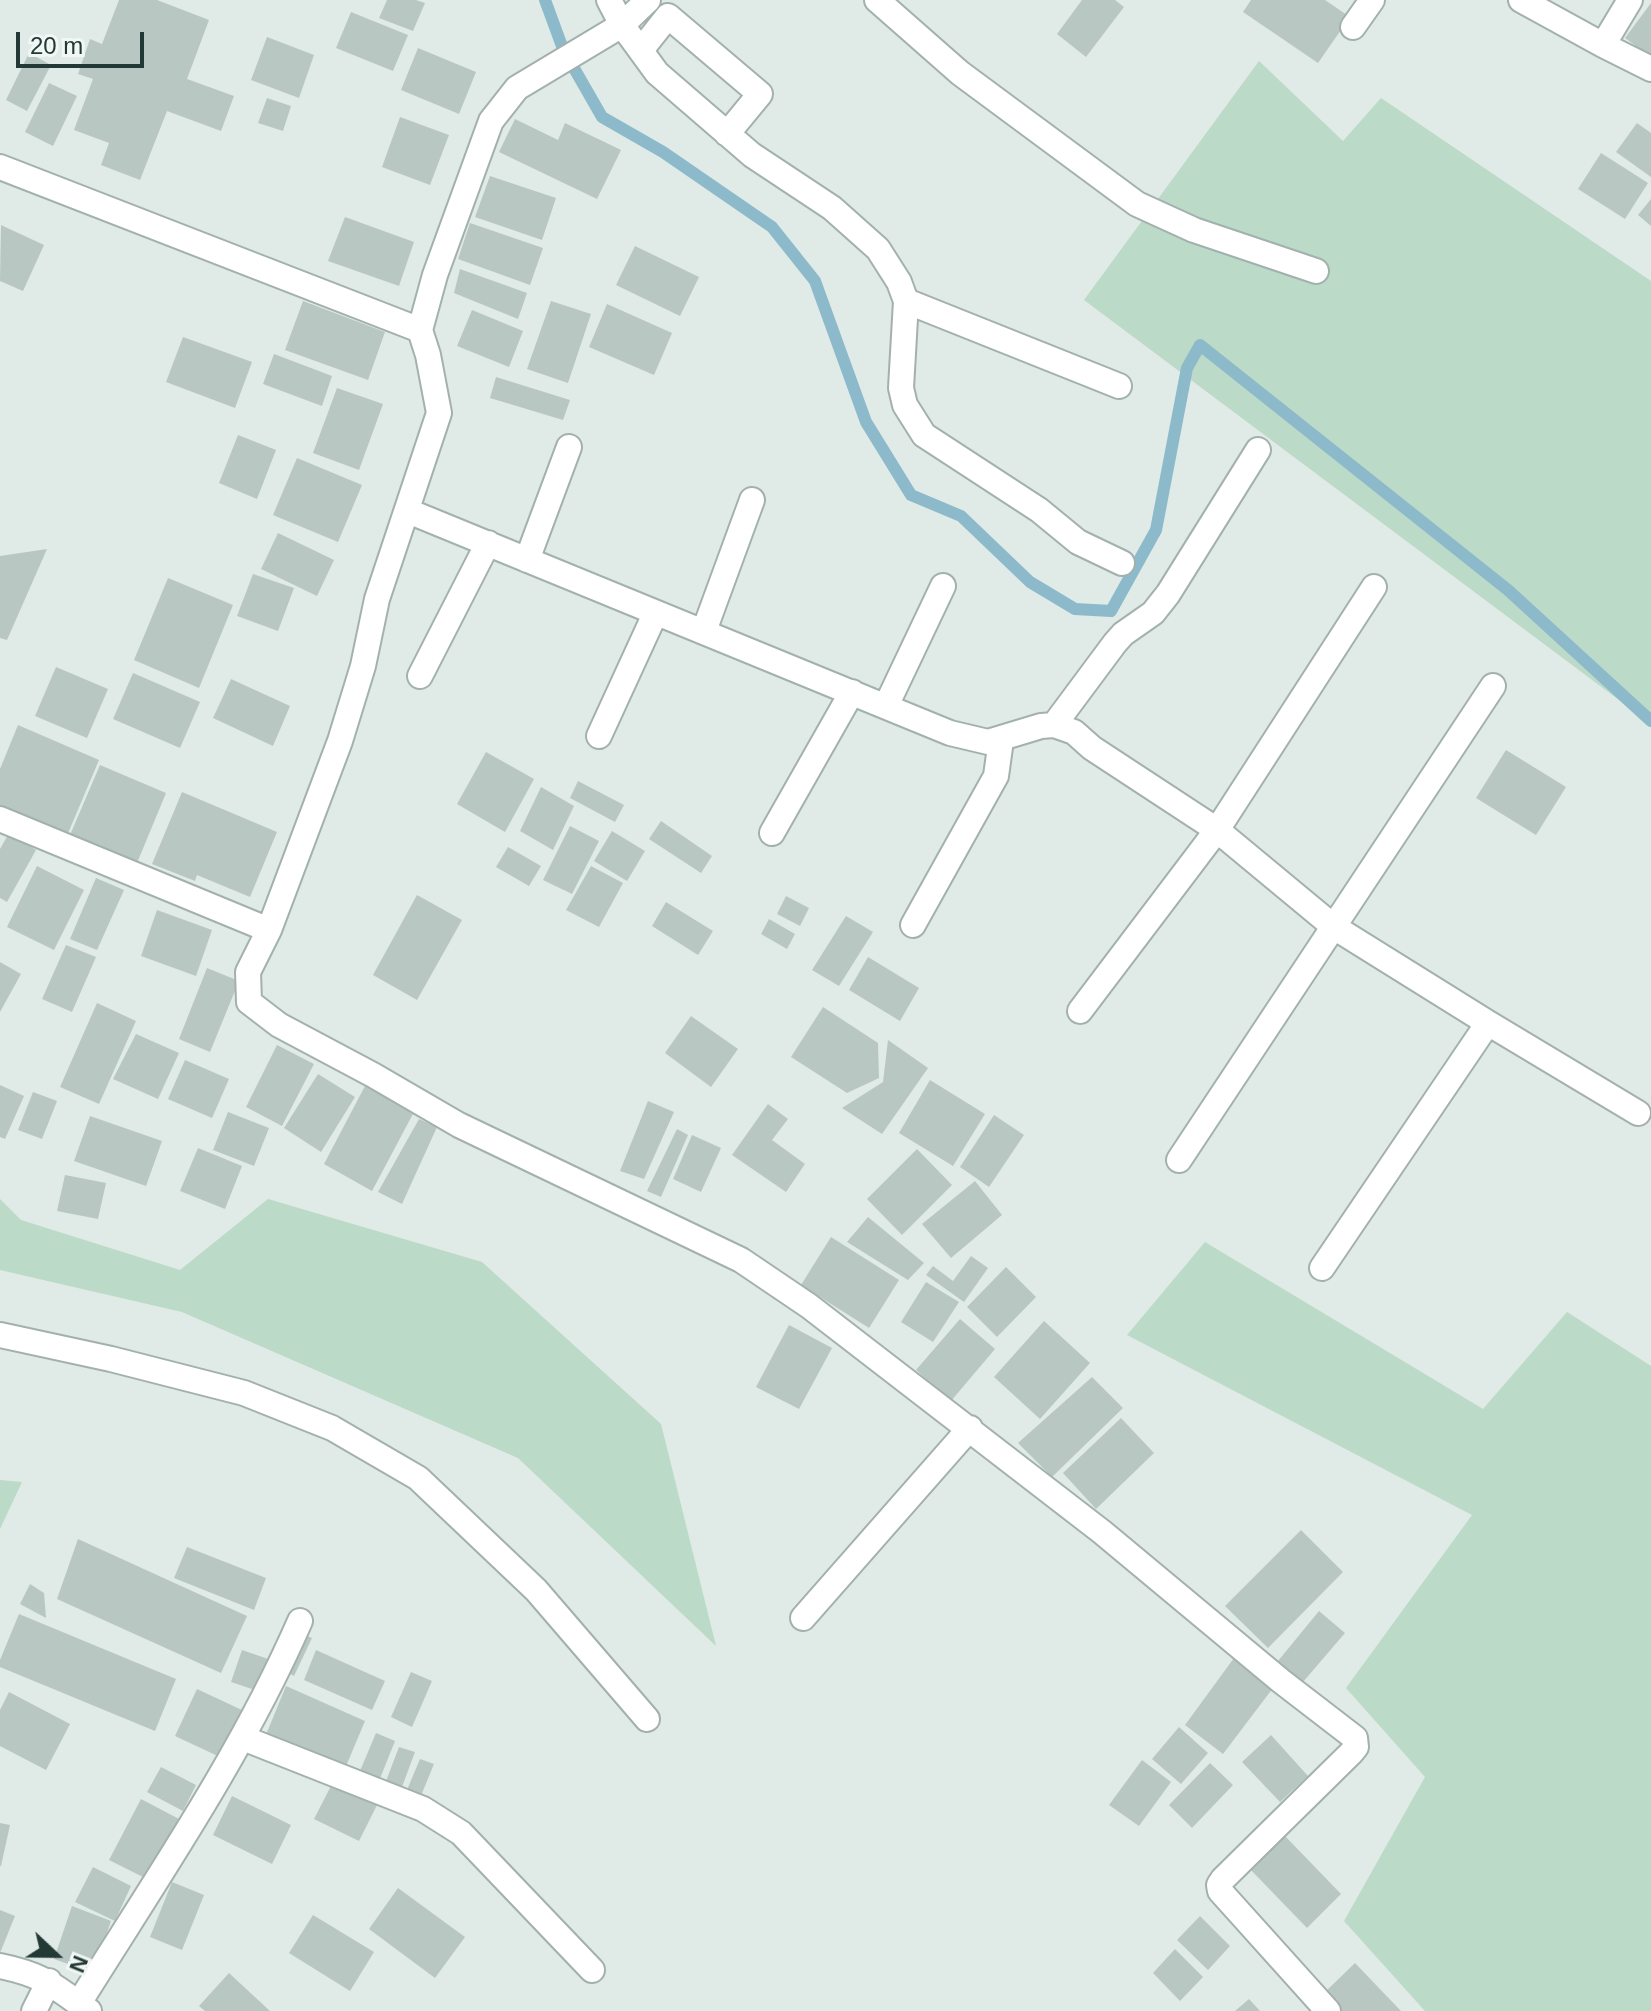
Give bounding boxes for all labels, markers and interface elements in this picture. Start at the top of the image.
scale bar [20,16,148,66]
text: 20 m [30,32,83,59]
north arrow [16,1915,96,1995]
text: N [64,1952,93,1976]

